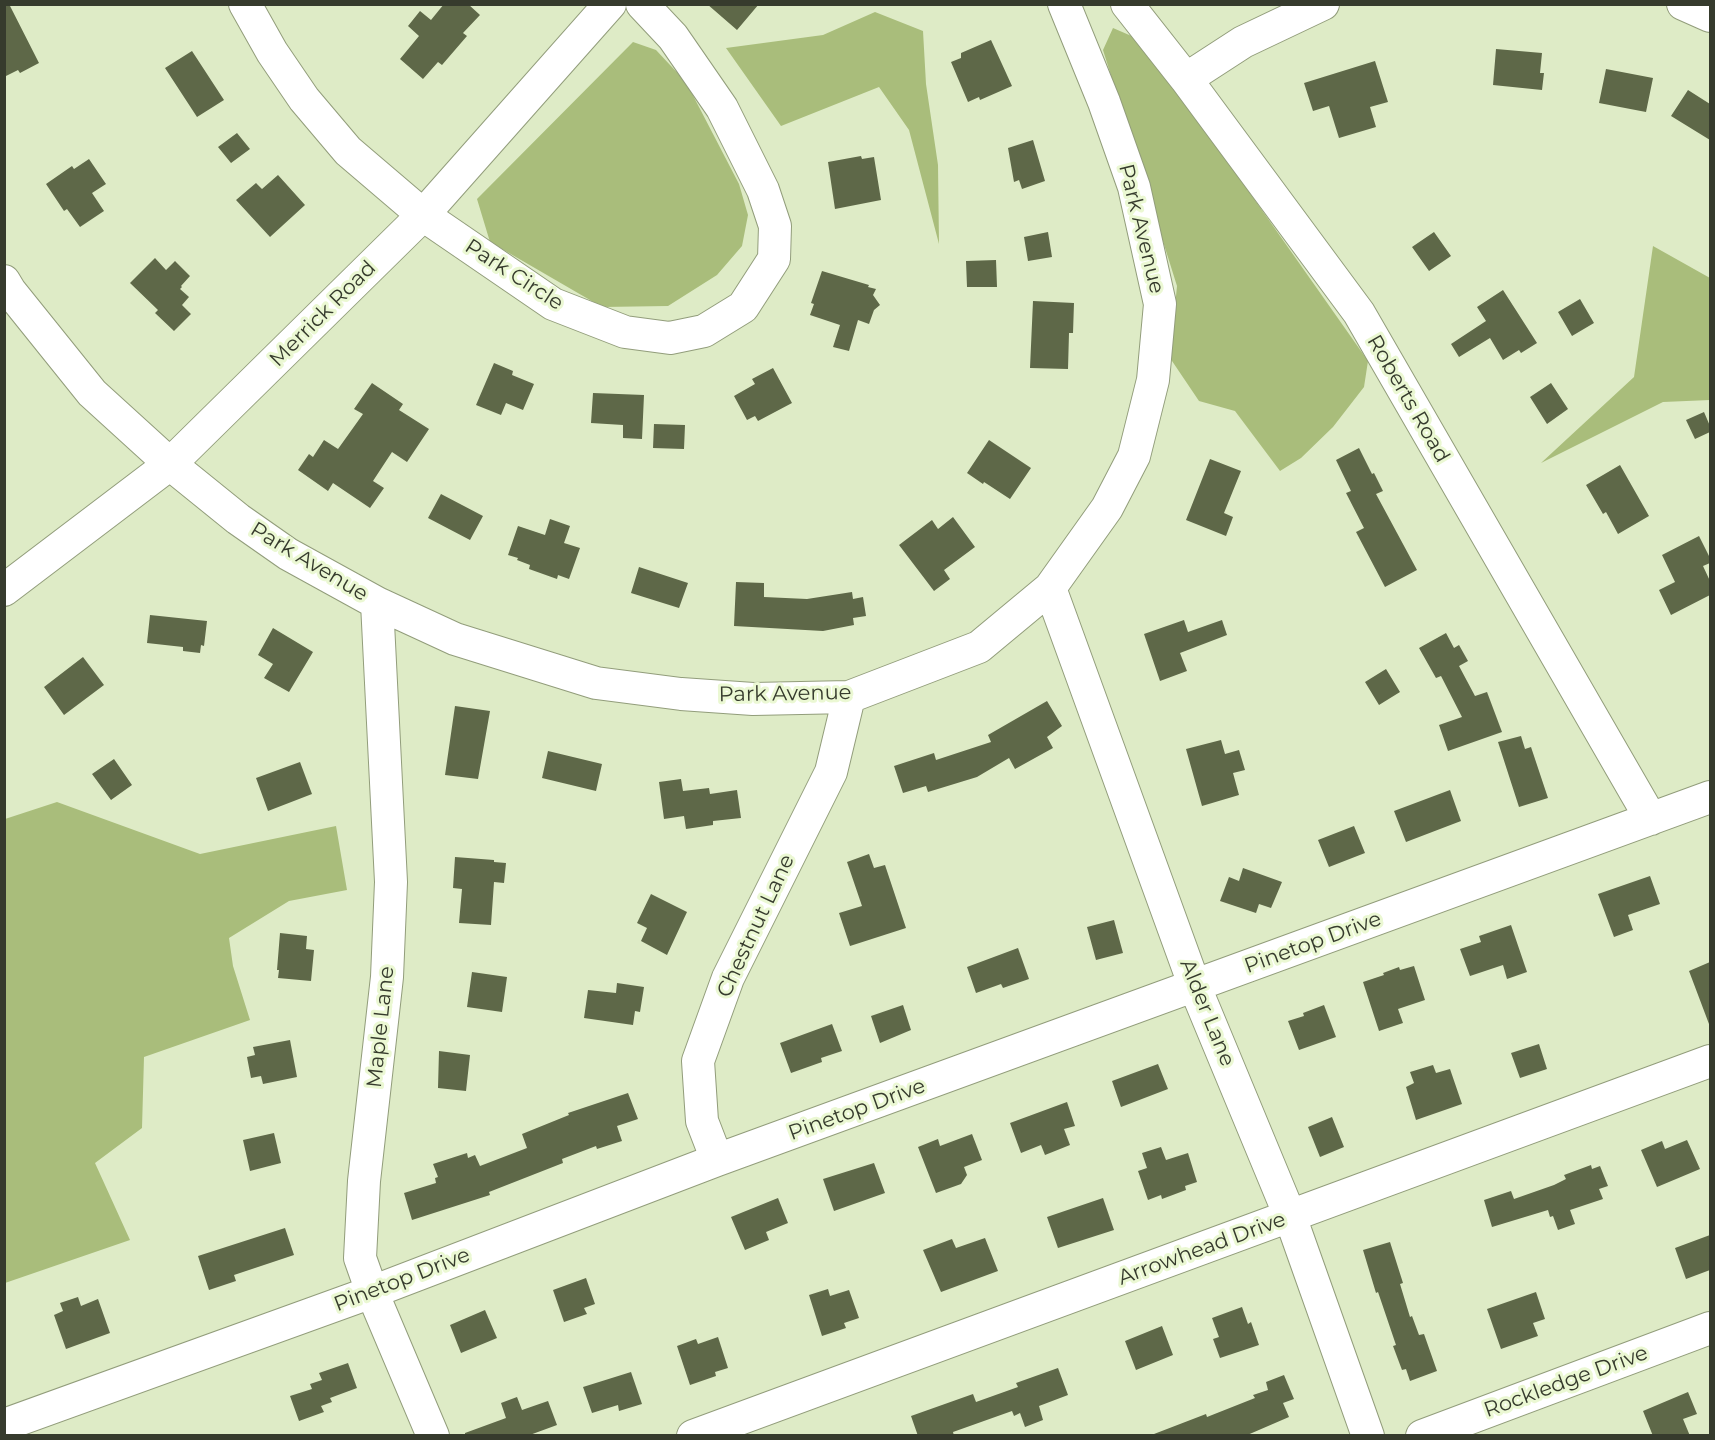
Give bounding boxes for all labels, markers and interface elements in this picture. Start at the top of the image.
street label: Park Avenue [1113,162,1169,296]
street label: Park Circle [460,234,568,316]
street label: Merrick Road [265,256,381,372]
street label: Roberts Road [1361,331,1455,467]
street label: Park Avenue [246,517,372,607]
street label: Park Avenue [718,680,852,708]
street label: Chestnut Lane [712,851,800,1001]
street label: Pinetop Drive [1241,907,1385,979]
street label: Alder Lane [1174,956,1240,1070]
street label: Maple Lane [362,965,400,1089]
street label: Pinetop Drive [785,1074,929,1146]
street label: Arrowhead Drive [1115,1207,1289,1291]
street label: Pinetop Drive [330,1242,474,1318]
street label: Rockledge Drive [1481,1341,1651,1423]

